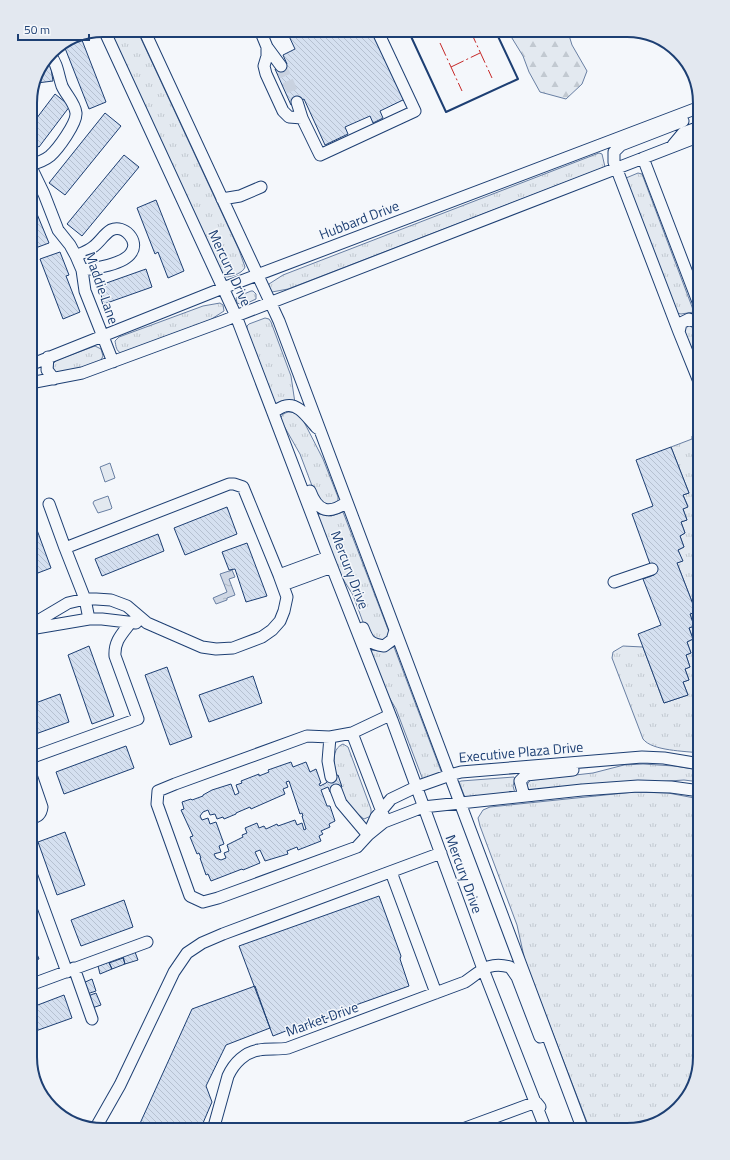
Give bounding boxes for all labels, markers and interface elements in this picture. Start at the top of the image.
scale bar [18,16,89,42]
text: 50 m [24,20,50,39]
street label: Hubbard Drive [316,195,402,244]
street label: Mercury Drive [204,226,257,310]
street label: Maddie Lane [80,249,125,327]
street label: Mercury Drive [326,528,375,612]
street label: Executive Plaza Drive [458,736,584,767]
street label: Mercury Drive [441,832,488,916]
street label: Market Drive [283,996,361,1041]

